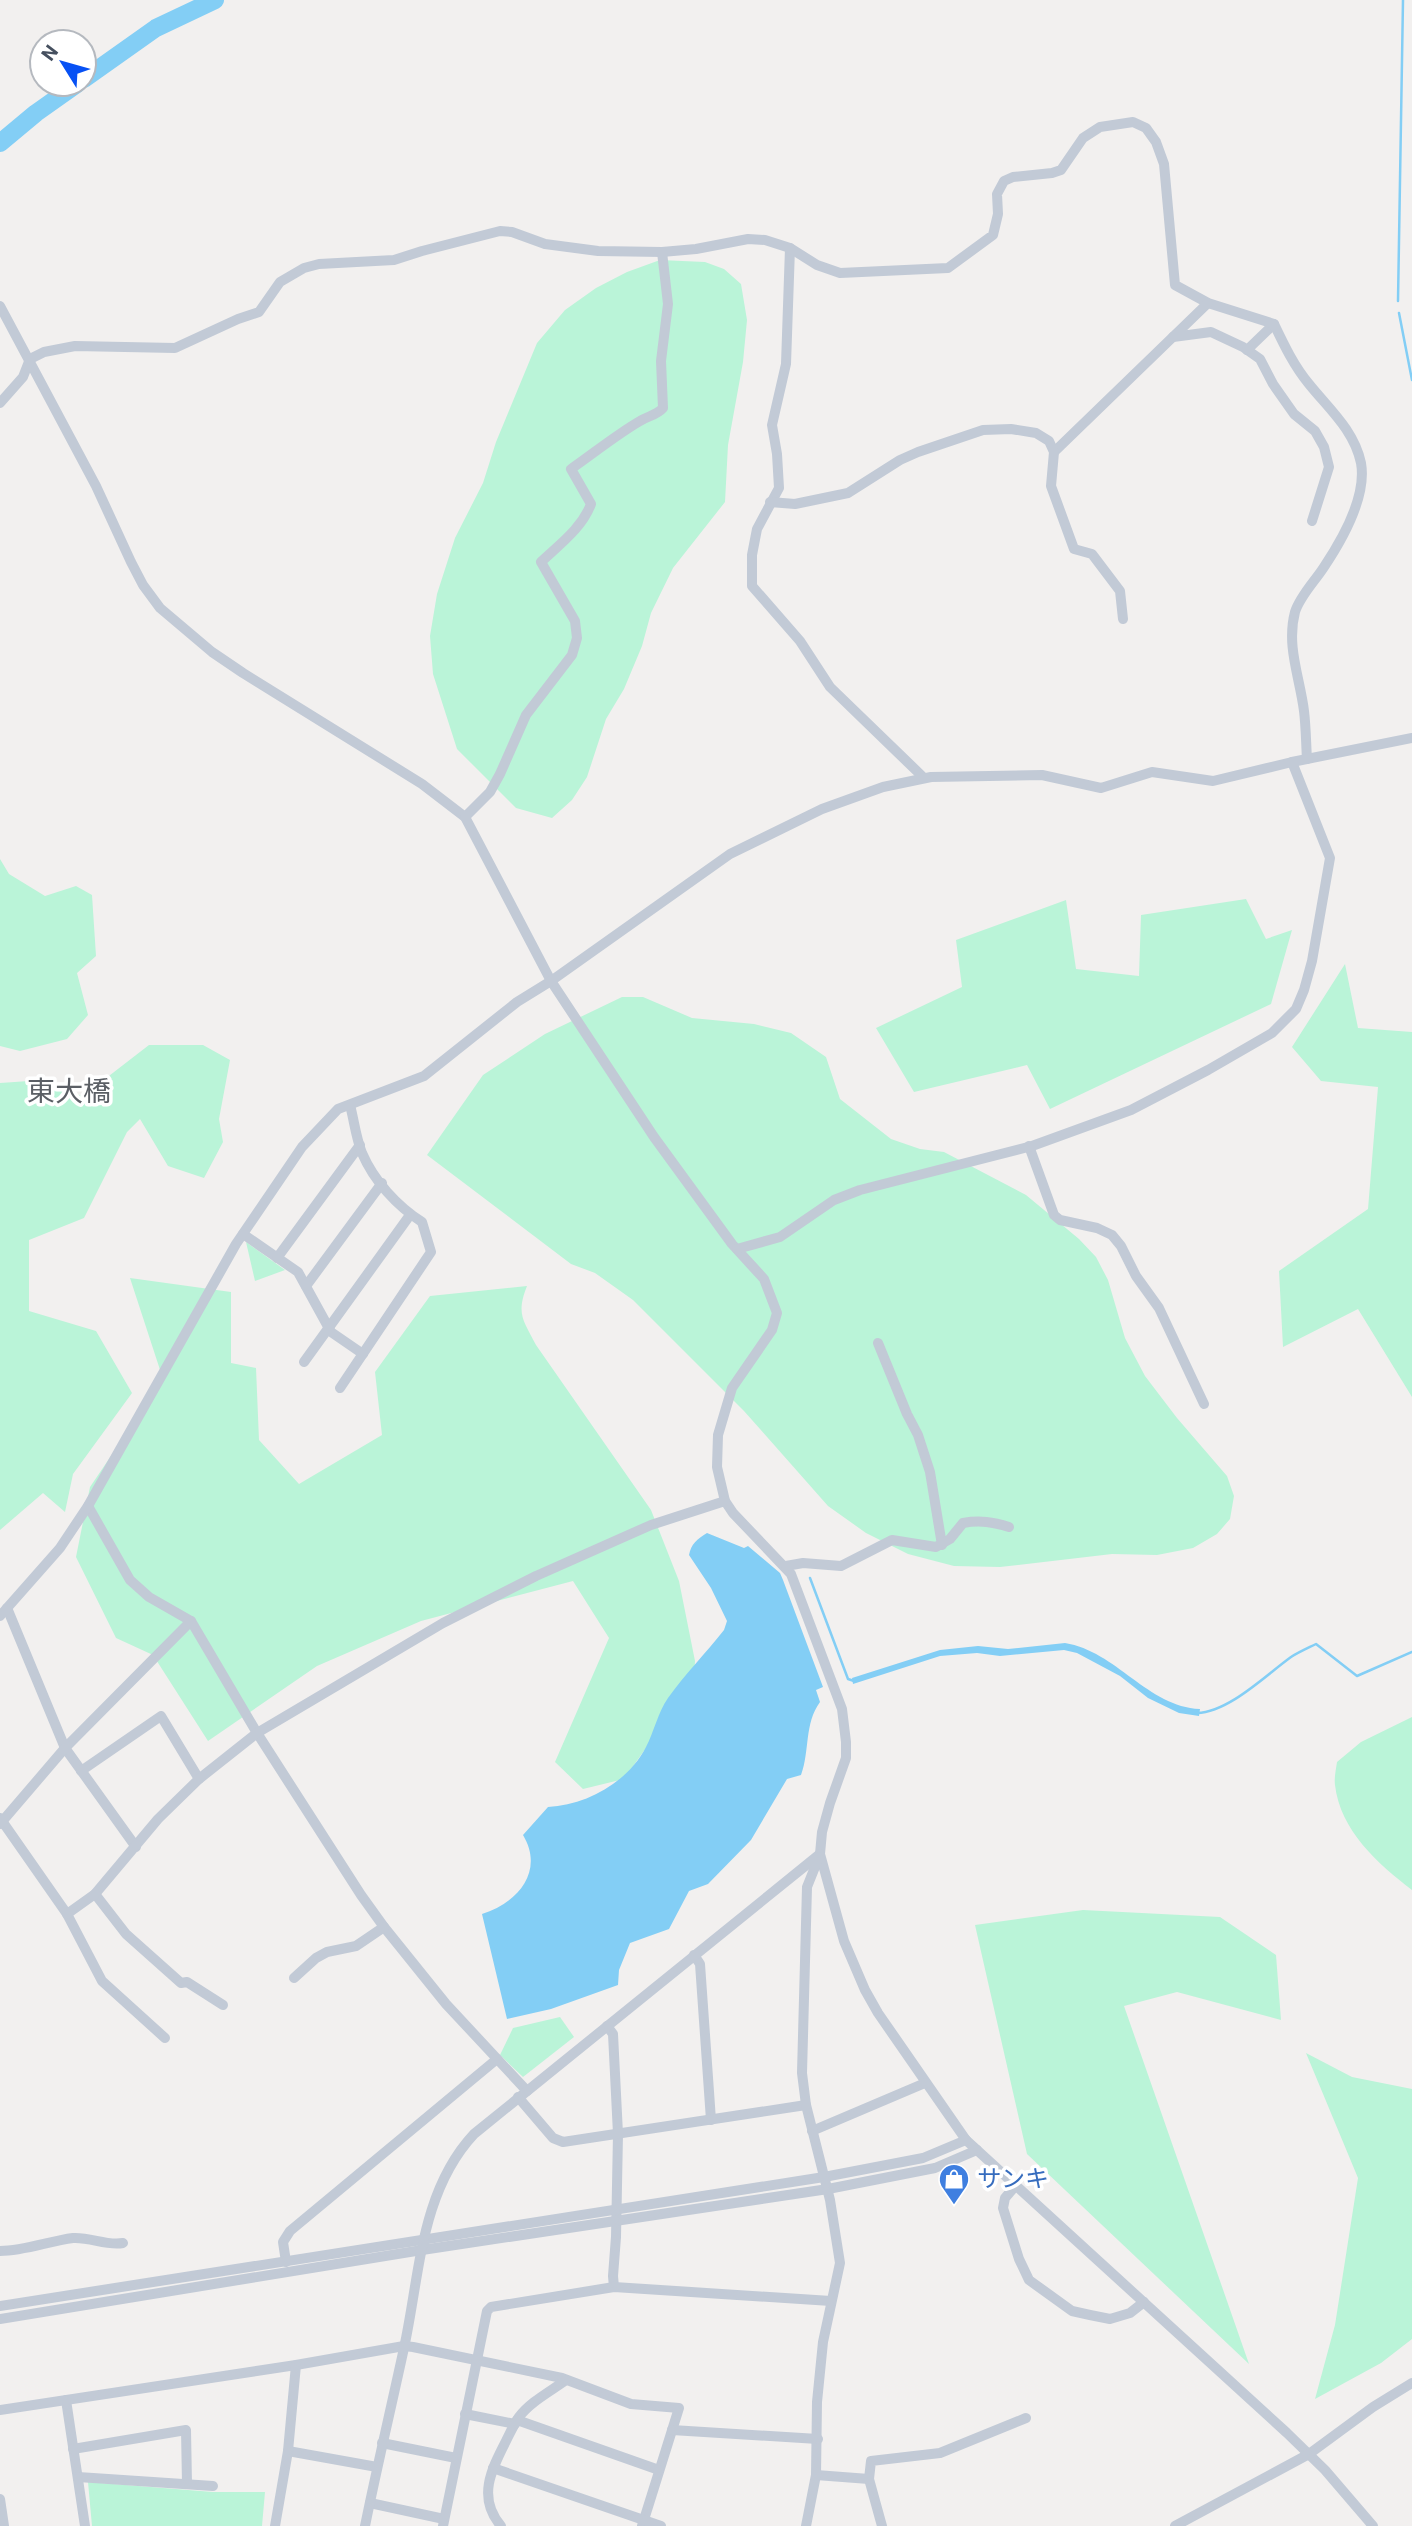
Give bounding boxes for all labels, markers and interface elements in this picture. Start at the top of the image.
north arrow [28,28,98,98]
text: N [37,41,63,65]
district label: 東大橋 [27,1075,111,1108]
shop icon: サンキ [937,2162,971,2206]
place label: サンキ [977,2165,1049,2193]

